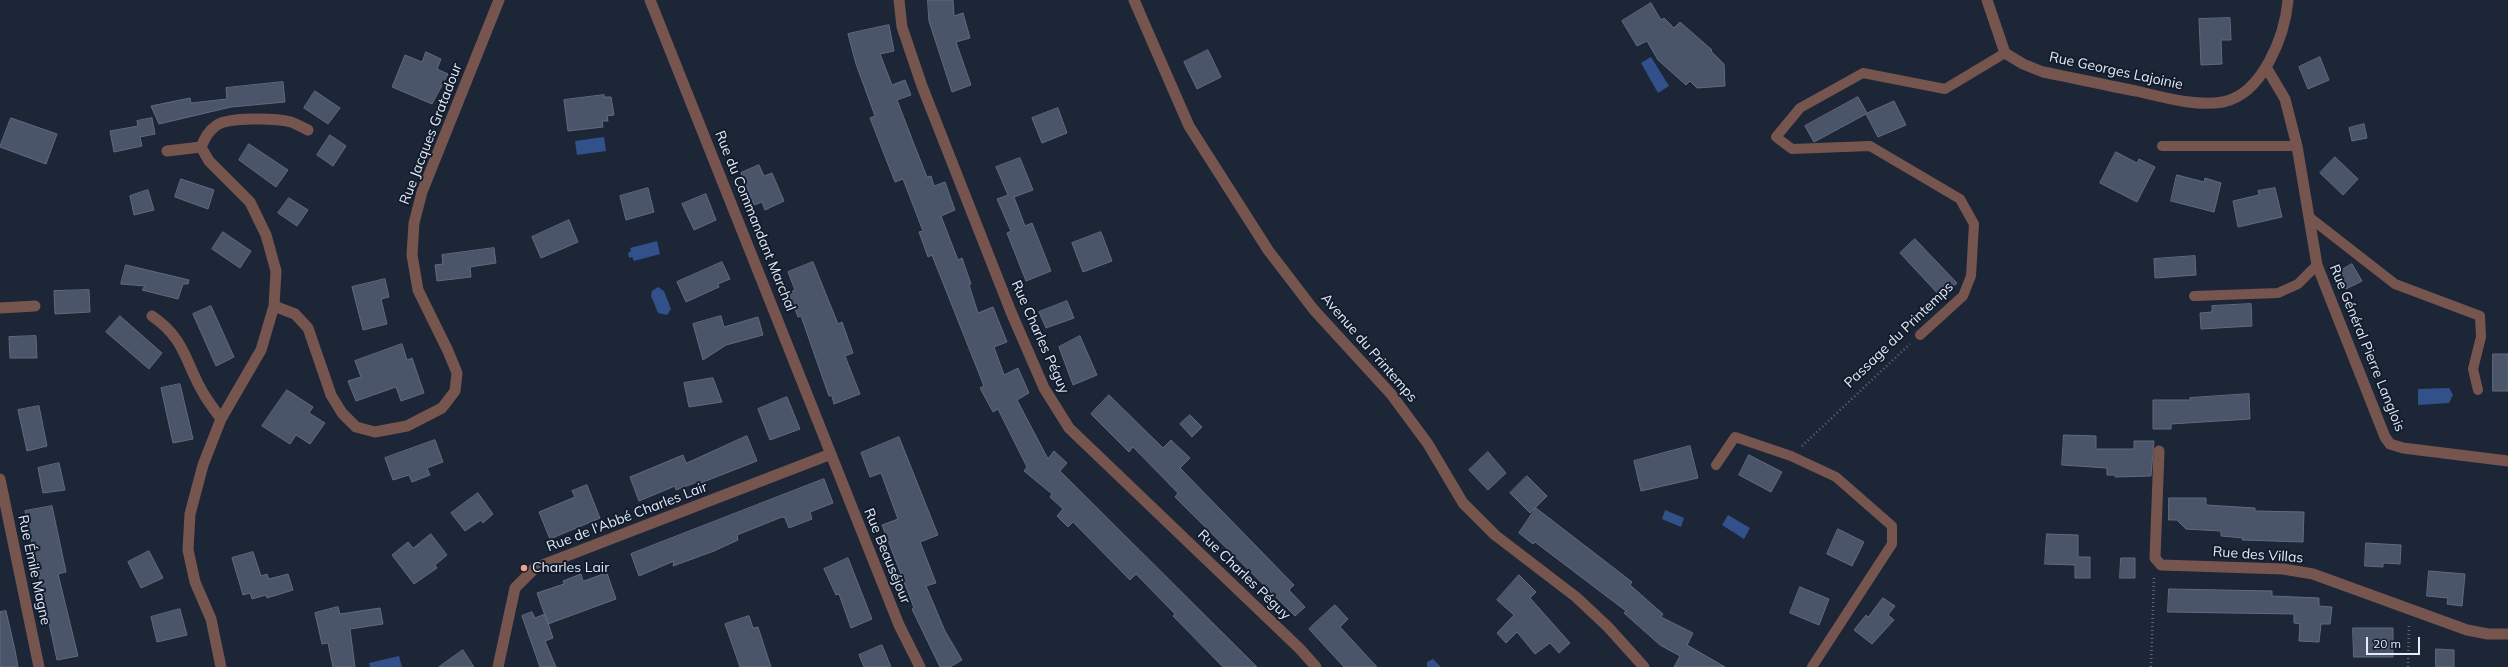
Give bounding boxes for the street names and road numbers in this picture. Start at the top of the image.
street label: Rue Georges Lajoinie [2048,49,2184,93]
street label: Rue Jacques Gratadour [396,61,466,207]
street label: Rue du Commandant Marchal [711,128,799,314]
street label: Rue Général Pierre Langlois [2326,262,2408,434]
street label: Rue Charles Péguy [1007,278,1073,396]
street label: Passage du Printemps [1841,279,1957,391]
street label: Avenue du Printemps [1317,290,1421,406]
street label: Rue de l'Abbé Charles Lair [544,479,710,555]
street label: Rue Beauséjour [860,506,914,606]
street label: Rue Émile Magne [14,513,54,627]
street label: Rue Charles Péguy [1194,527,1294,623]
street label: Rue des Villas [2212,543,2304,567]

